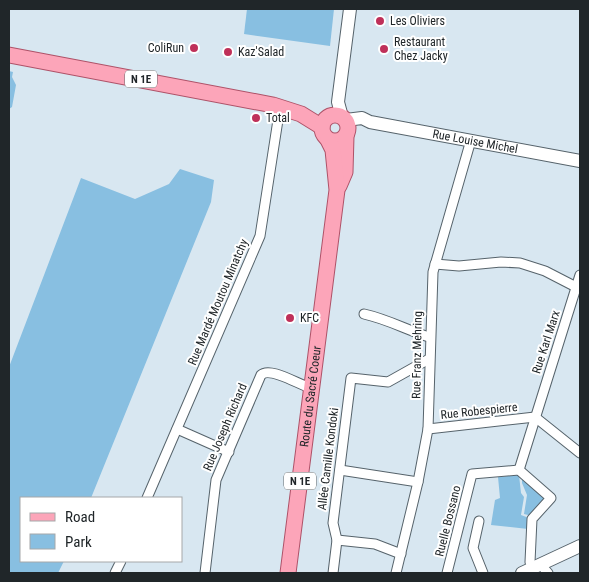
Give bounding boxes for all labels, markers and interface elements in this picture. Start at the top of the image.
place label: Les Oliviers [390,14,445,28]
marker: Les Oliviers [374,15,386,27]
place label: Restaurant Chez Jacky [394,35,448,63]
place label: ColiRun [148,41,184,55]
marker: ColiRun [188,42,200,54]
marker: Restaurant Chez Jacky [378,43,390,55]
place label: Kaz'Salad [238,45,284,59]
marker: Kaz'Salad [222,46,234,58]
road number: N 1E [125,70,157,88]
place label: Total [266,111,290,125]
marker: Total [250,112,262,124]
street label: Rue Louise Michel [431,127,519,156]
street label: Rue Mardé Moutou Minatchy [185,237,251,367]
street label: Rue Karl Marx [529,309,563,375]
place label: KFC [300,311,319,325]
street label: Rue Franz Mehring [409,311,425,399]
marker: KFC [284,312,296,324]
street label: Route du Sacré Coeur [297,345,324,448]
street label: Rue Joseph Richard [200,381,250,473]
street label: Rue Robespierre [440,400,518,422]
street label: Allée Camille Kondoki [315,407,341,511]
road number: N 1E [284,472,316,490]
street label: Ruelle Bossano [432,484,464,558]
legend [20,497,182,562]
text: Road [65,508,95,526]
text: Park [65,533,92,551]

